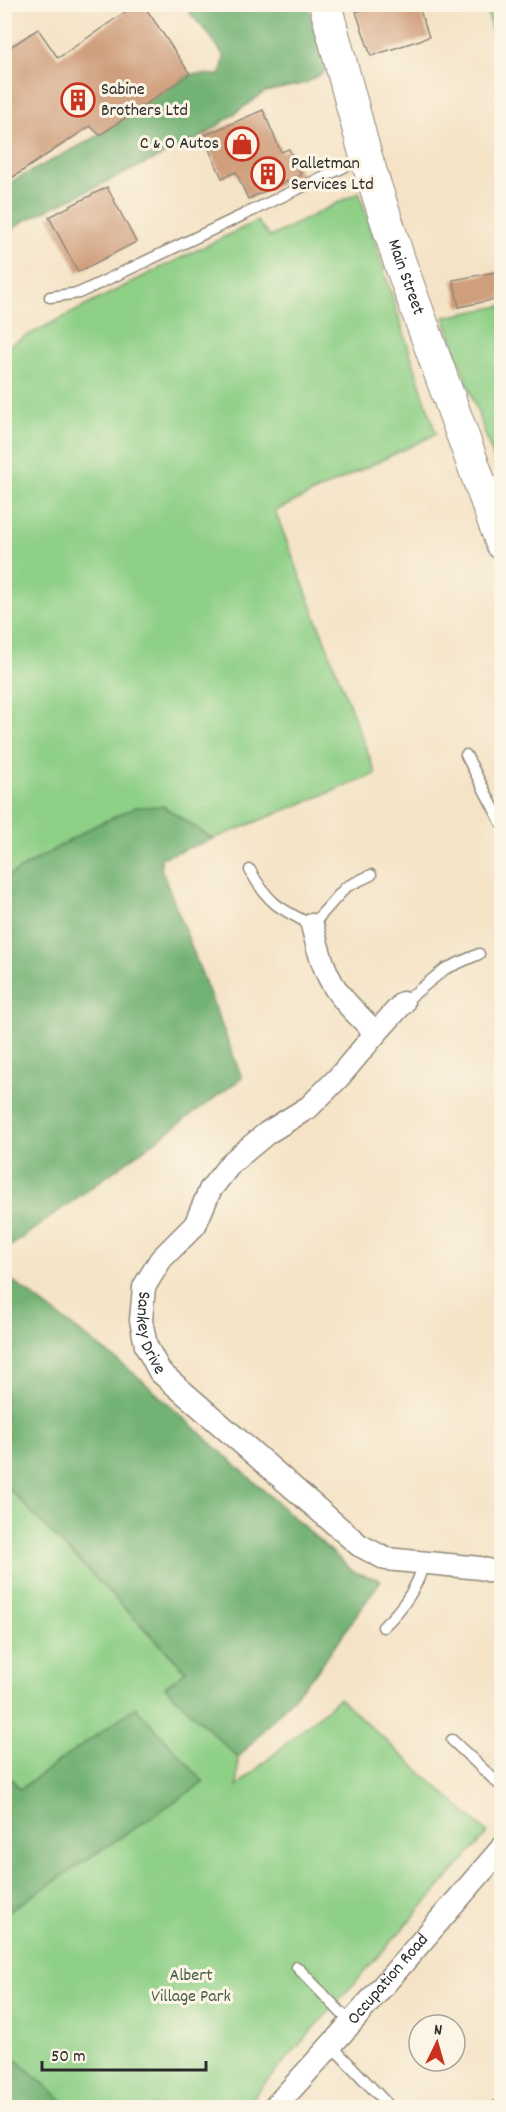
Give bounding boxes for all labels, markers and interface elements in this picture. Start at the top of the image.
place label: Sabine Brothers Ltd [101,78,188,124]
building icon: Sabine Brothers Ltd [60,82,96,118]
shop icon: C & O Autos [224,126,260,162]
place label: C & O Autos [140,132,219,157]
place label: Palletman Services Ltd [291,152,374,198]
building icon: Palletman Services Ltd [250,156,286,192]
street label: Main Street [381,236,430,319]
street label: Sankey Drive [128,1290,172,1379]
street label: Occupation Road [342,1928,435,2031]
park label: Albert Village Park [151,1964,231,2010]
north arrow [407,2013,467,2073]
text: N [433,2019,443,2042]
scale bar [42,2034,206,2072]
text: 50 m [51,2045,86,2070]

